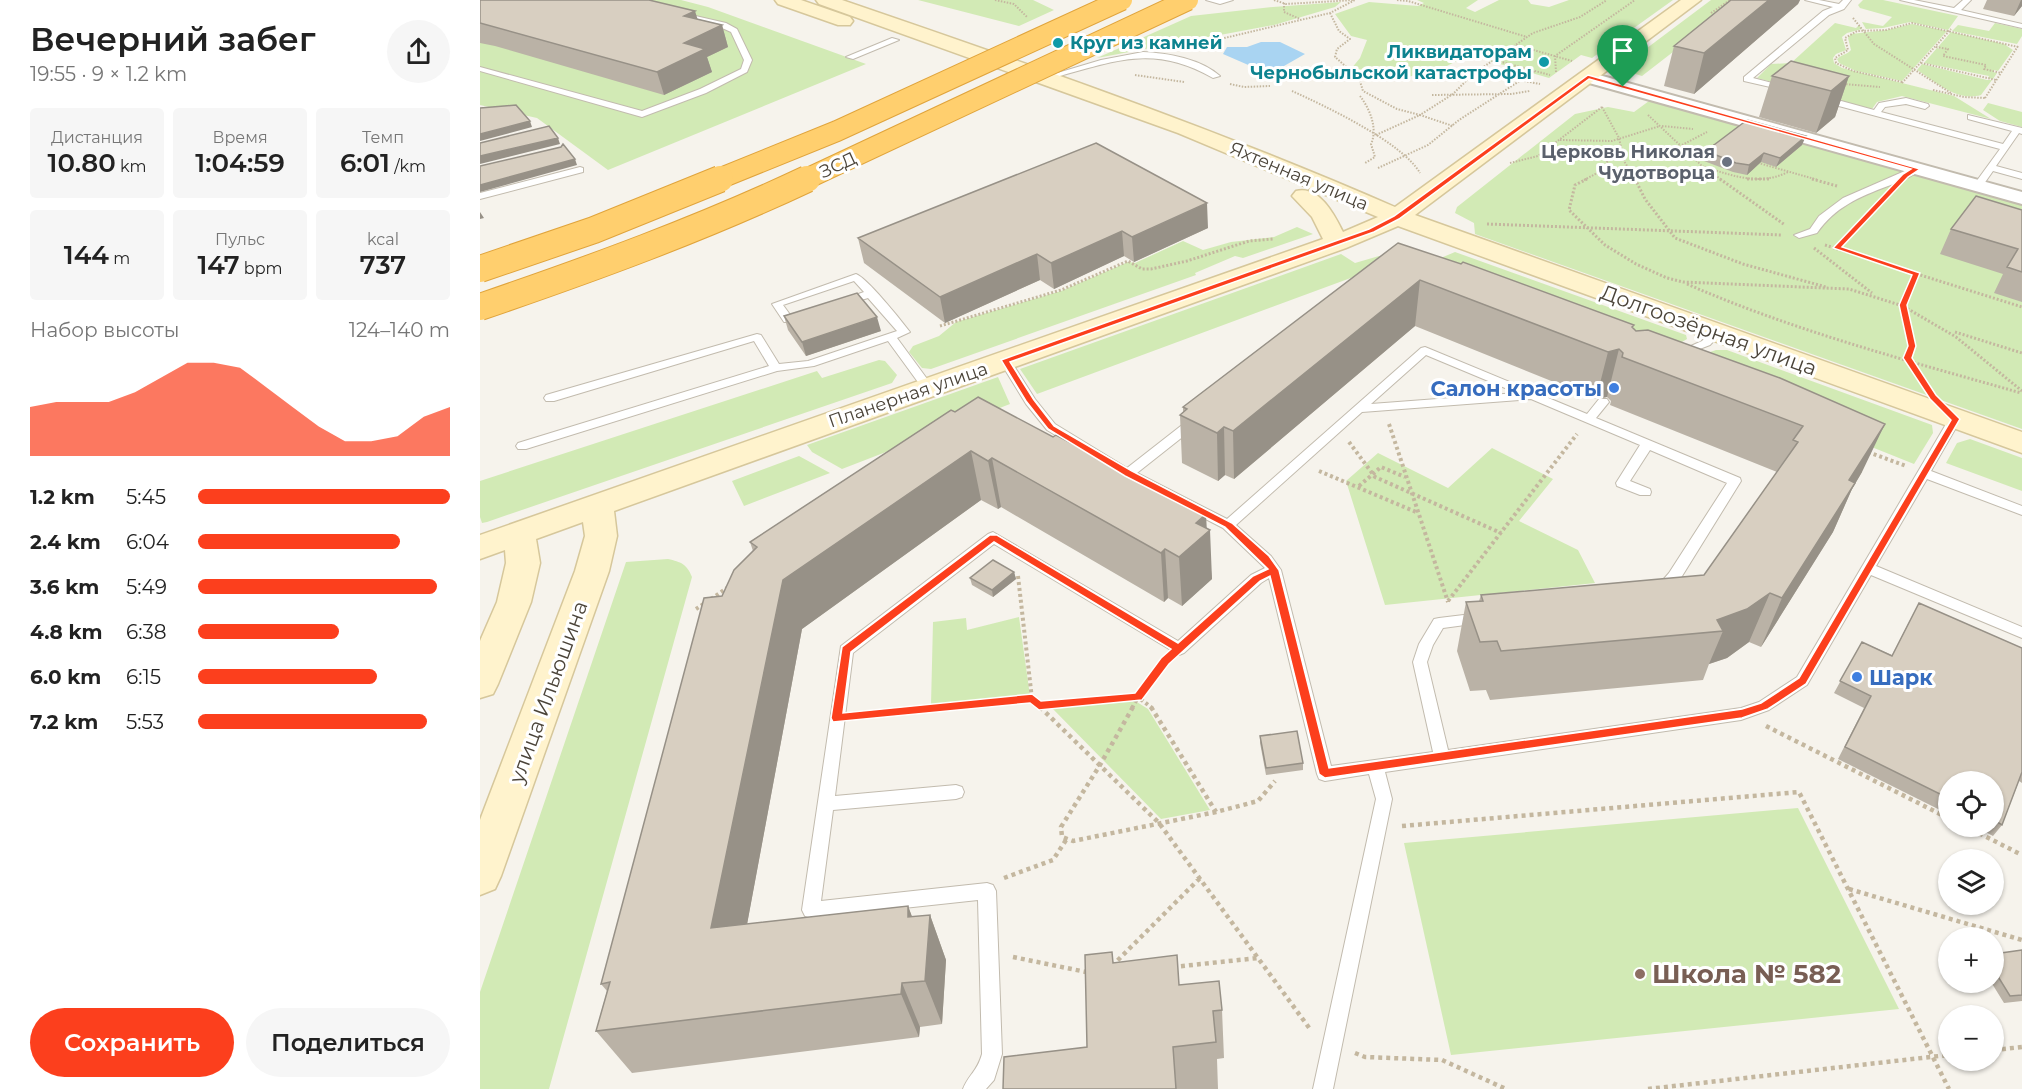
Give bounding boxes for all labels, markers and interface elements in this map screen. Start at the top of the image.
text: Вечерний забег [30,19,316,59]
button: share [387,20,450,83]
pin [1597,25,1648,87]
place label: Круг из камней [1070,32,1222,54]
icon: arrive [1606,34,1639,67]
marker: Круг из камней [1051,36,1065,50]
place label: Ликвидаторам Чернобыльской катастрофы [1250,41,1532,84]
marker: Ликвидаторам Чернобыльской катастрофы [1537,55,1551,69]
text: 19:55 · 9 × 1.2 km [30,62,187,86]
text: Дистанция [51,128,143,147]
text: Время [212,128,268,147]
text: Темп [362,128,404,147]
street label: Яхтенная улица [1226,137,1372,215]
place label: Церковь Николая Чудотворца [1541,141,1715,184]
text: 10.80 [48,147,116,179]
text: 1:04:59 [195,147,285,179]
text: 6:01 [340,147,390,179]
street label: ЗСД [816,147,860,183]
marker: Церковь Николая Чудотворца [1720,155,1734,169]
text: km [116,157,146,176]
text: /km [390,157,426,176]
text: Пульс [215,230,265,249]
text: kcal [367,230,399,249]
text: 144 [64,239,109,271]
text: m [109,249,130,268]
text: 147 [197,249,240,281]
text: 737 [360,249,406,281]
text: bpm [240,259,283,278]
street label: Долгоозёрная улица [1598,279,1820,381]
text: Набор высоты [30,318,179,342]
text: 124–140 m [349,318,450,342]
street label: Планерная улица [826,357,990,433]
place label: Салон красоты [1430,376,1602,401]
marker: Салон красоты [1607,381,1621,395]
text: 1.2 km [30,485,95,509]
text: 5:45 [126,485,166,509]
text: 2.4 km [30,530,101,554]
text: 6:04 [126,530,169,554]
text: 3.6 km [30,575,99,599]
text: 5:49 [126,575,167,599]
street label: улица Ильюшина [503,598,593,787]
text: 4.8 km [30,620,103,644]
text: 6:38 [126,620,166,644]
text: 6.0 km [30,665,101,689]
text: 6:15 [126,665,161,689]
place label: Шарк [1869,665,1933,690]
marker: Шарк [1850,670,1864,684]
text: 7.2 km [30,710,98,734]
text: 5:53 [126,710,164,734]
map controls [1938,771,2004,1071]
button: locate [1938,771,2004,837]
button: layers [1938,849,2004,915]
button: + [1938,927,2004,993]
place label: Школа № 582 [1652,958,1841,990]
marker: Школа № 582 [1633,967,1647,981]
button: − [1938,1005,2004,1071]
button: Сохранить [30,1008,234,1077]
button: Поделиться [246,1008,450,1077]

